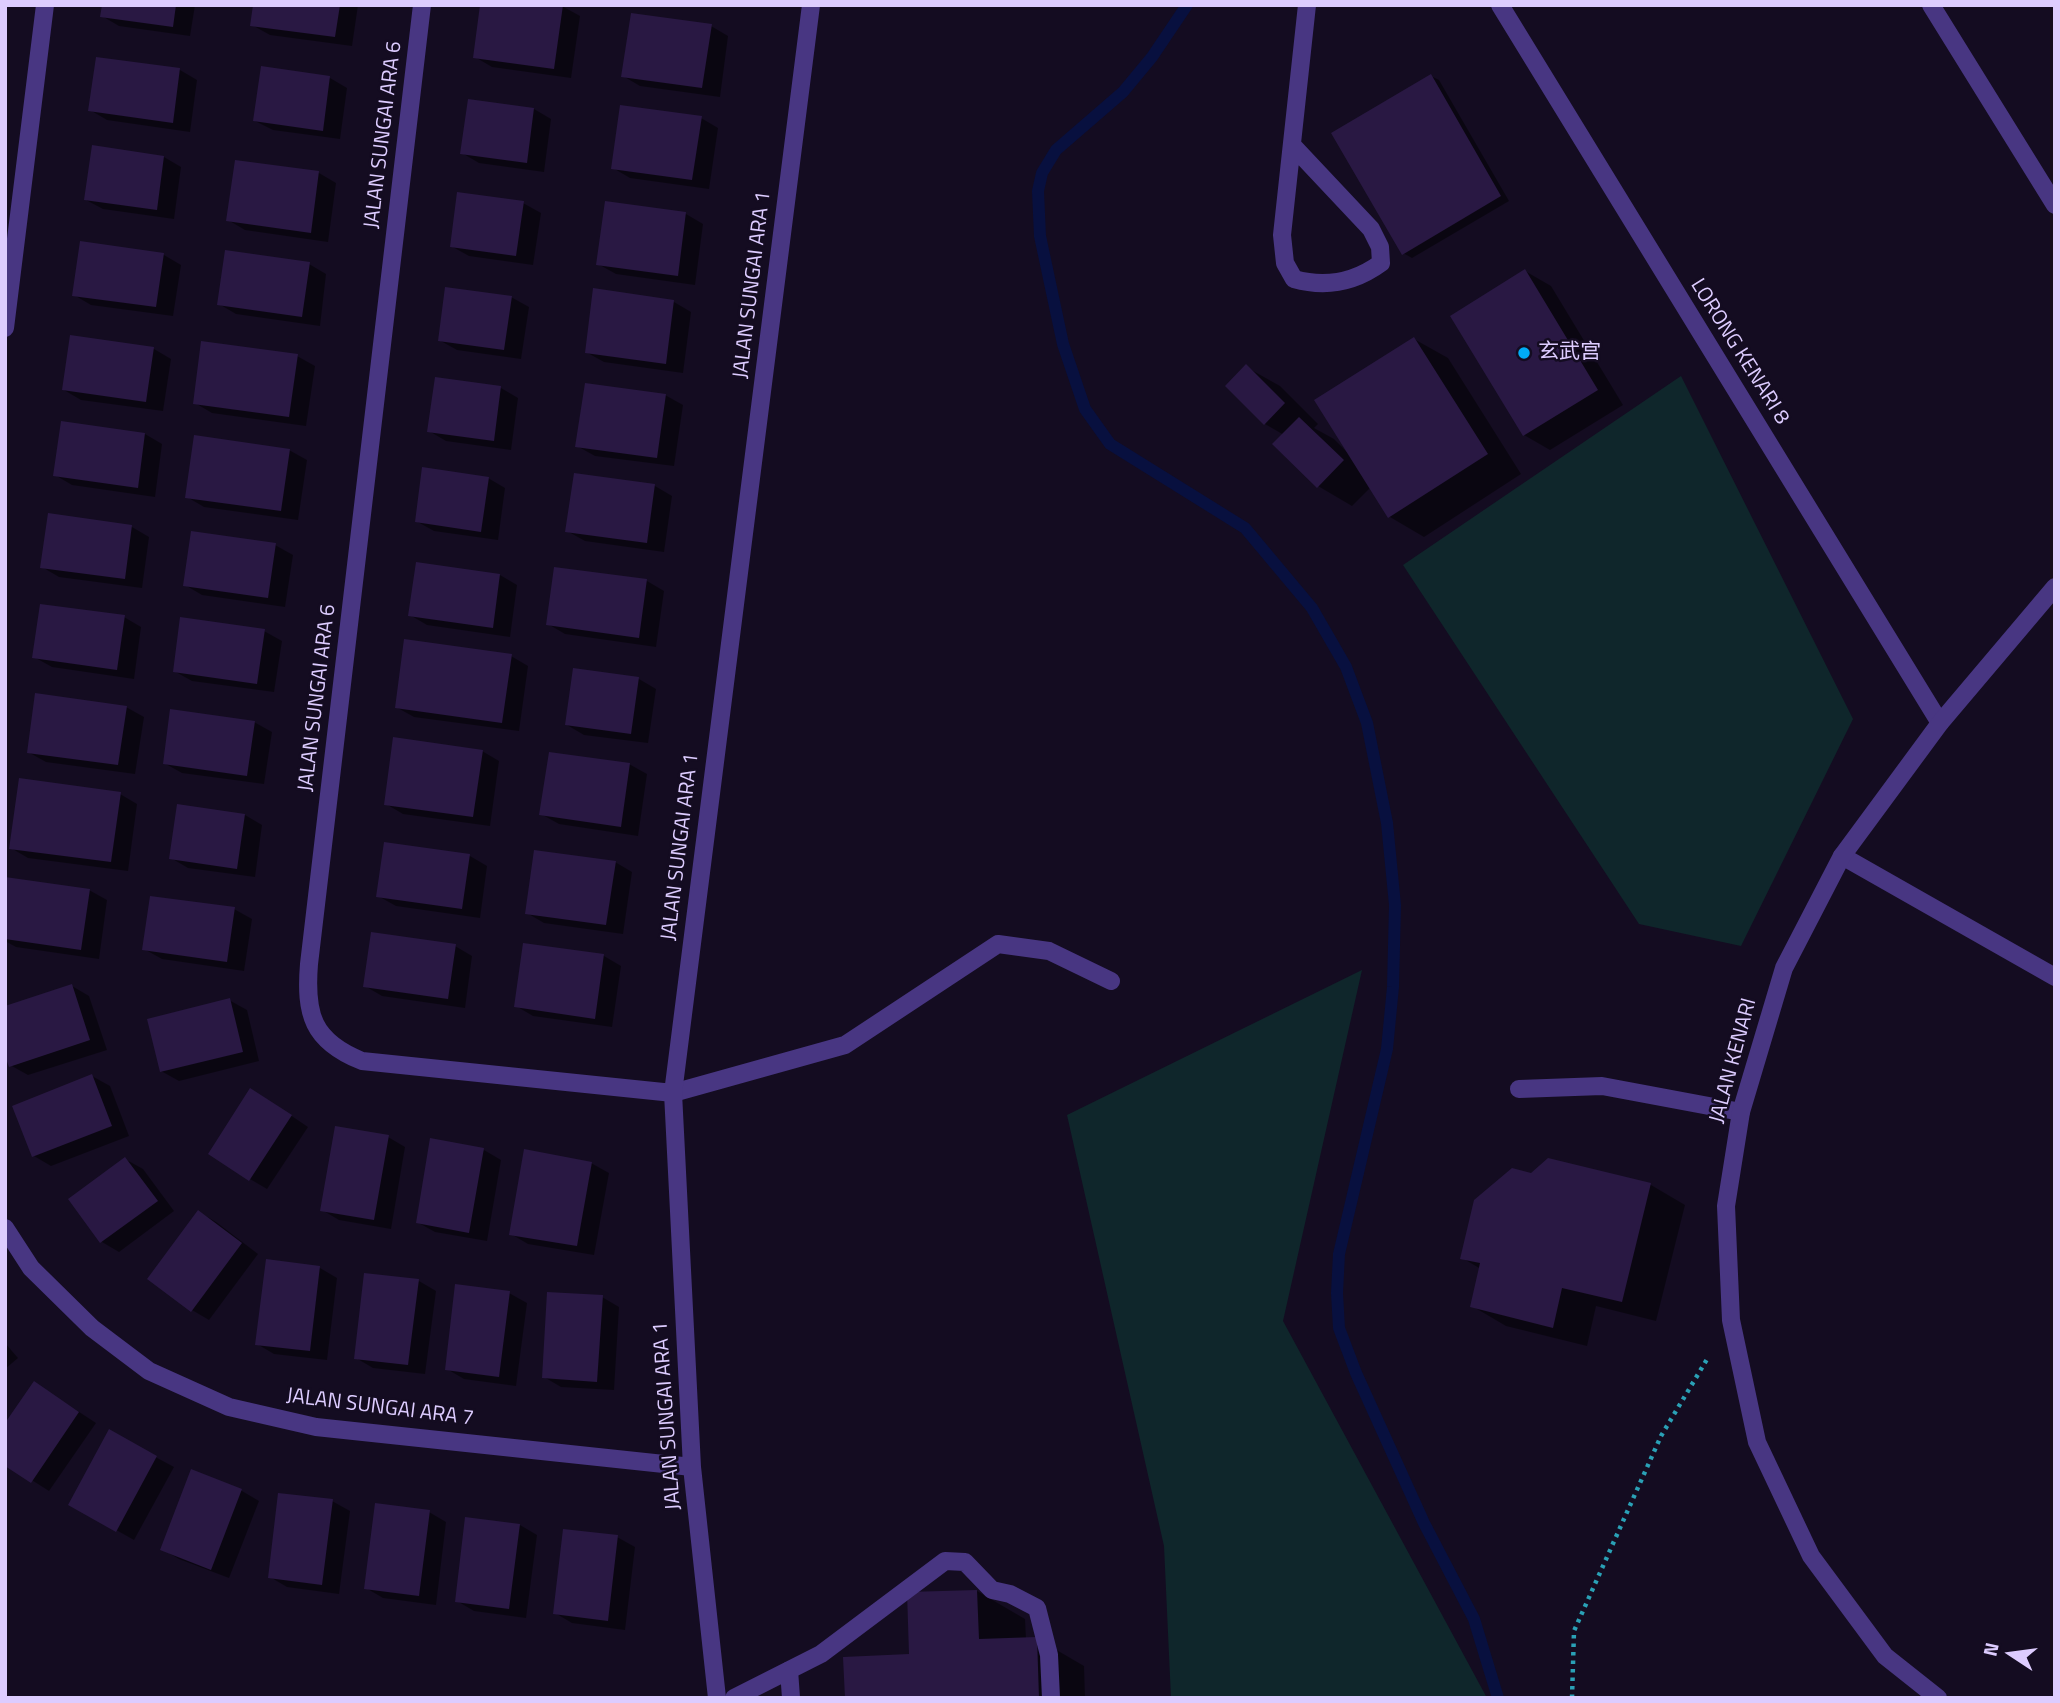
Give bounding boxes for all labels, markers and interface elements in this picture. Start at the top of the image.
street label: JALAN SUNGAI ARA 6 [360,40,408,230]
street label: JALAN SUNGAI ARA 1 [729,190,777,380]
street label: LORONG KENARI 8 [1684,275,1794,429]
place label: 玄武宫 [1538,340,1601,366]
marker: 玄武宫 [1516,345,1532,361]
street label: JALAN SUNGAI ARA 6 [294,603,342,793]
street label: JALAN SUNGAI ARA 1 [657,752,705,942]
street label: JALAN KENARI [1705,996,1763,1126]
street label: JALAN SUNGAI ARA 1 [649,1321,687,1511]
street label: JALAN SUNGAI ARA 7 [285,1384,475,1432]
north arrow [1976,1619,2046,1689]
text: N [1974,1639,2006,1659]

